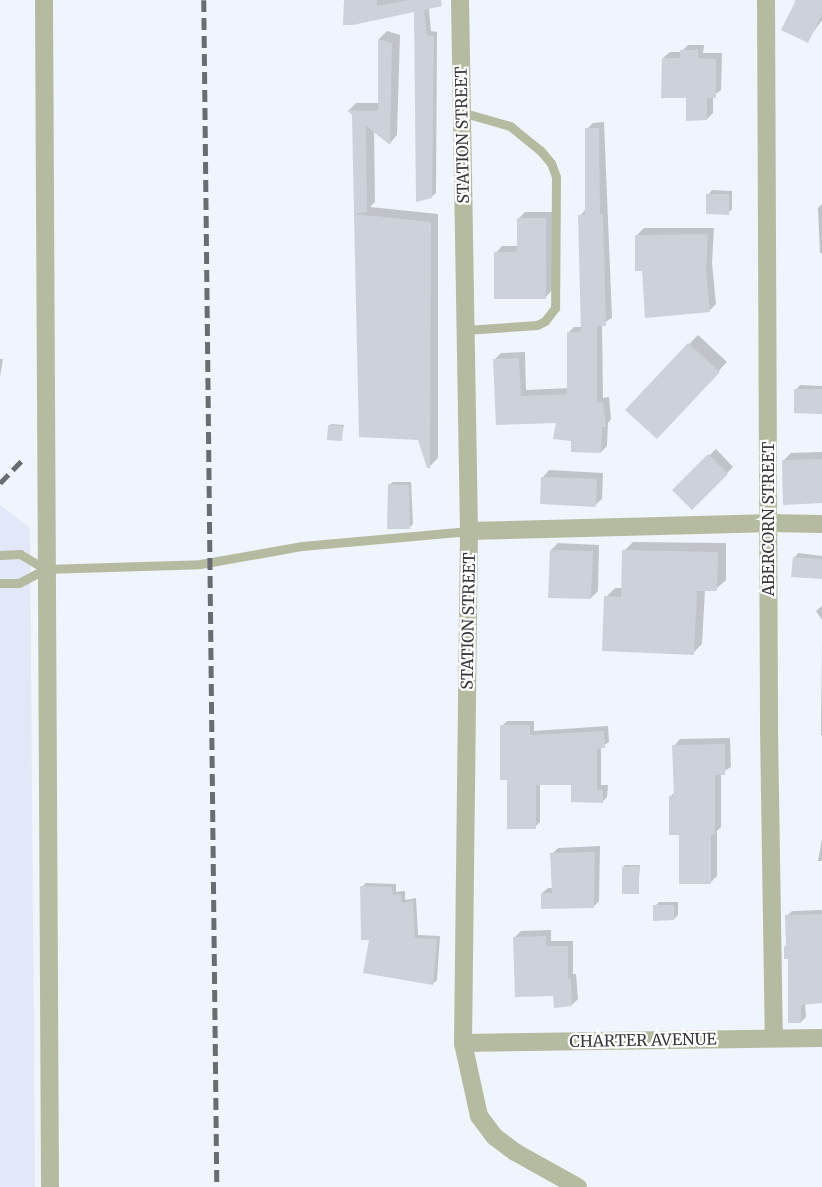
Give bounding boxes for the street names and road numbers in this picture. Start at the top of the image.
street label: STATION STREET [451,66,473,204]
street label: ABERCORN STREET [758,442,778,596]
street label: STATION STREET [457,552,479,690]
street label: CHARTER AVENUE [569,1029,717,1051]

